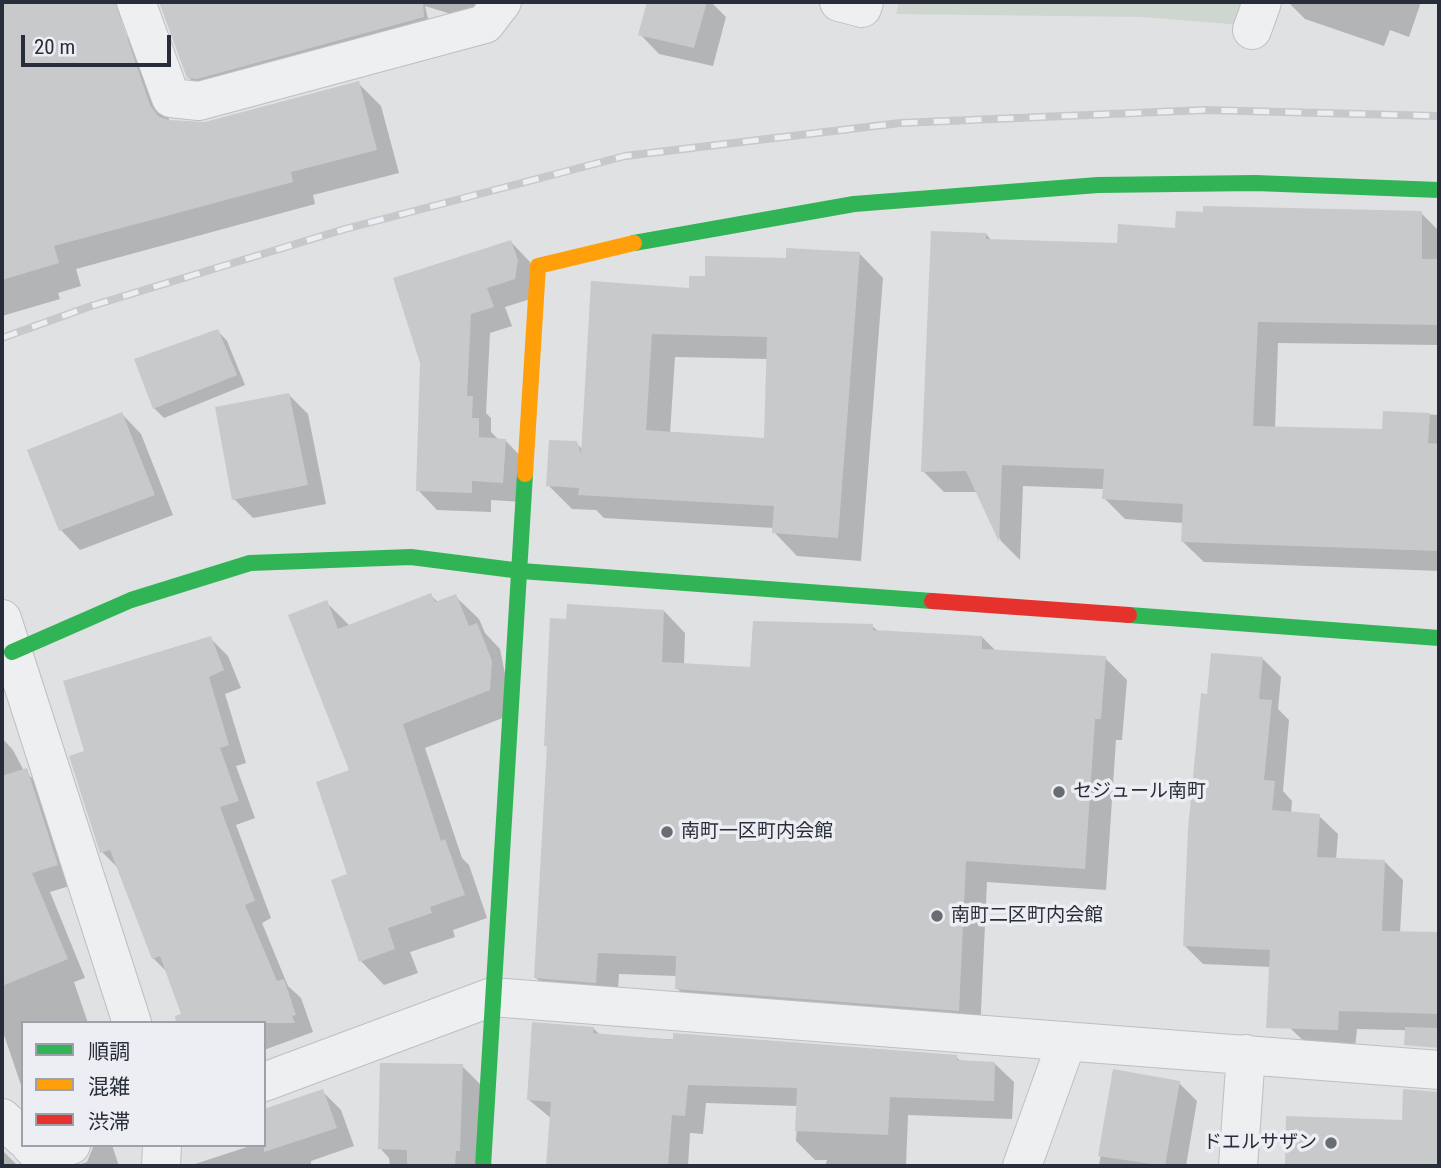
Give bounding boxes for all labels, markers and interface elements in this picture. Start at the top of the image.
scale bar [24,21,175,65]
text: 20 m [34,35,75,59]
place label: セジュール南町 [1073,781,1206,803]
marker: セジュール南町 [1051,784,1067,800]
place label: 南町一区町内会館 [681,821,833,843]
marker: 南町一区町内会館 [659,824,675,840]
place label: 南町二区町内会館 [951,905,1103,927]
marker: 南町二区町内会館 [929,908,945,924]
legend [21,1021,266,1147]
text: 順調 [88,1040,130,1064]
text: 混雑 [88,1075,130,1099]
text: 渋滞 [88,1110,130,1134]
place label: ドエルサザン [1203,1132,1317,1154]
marker: ドエルサザン [1323,1135,1339,1151]

